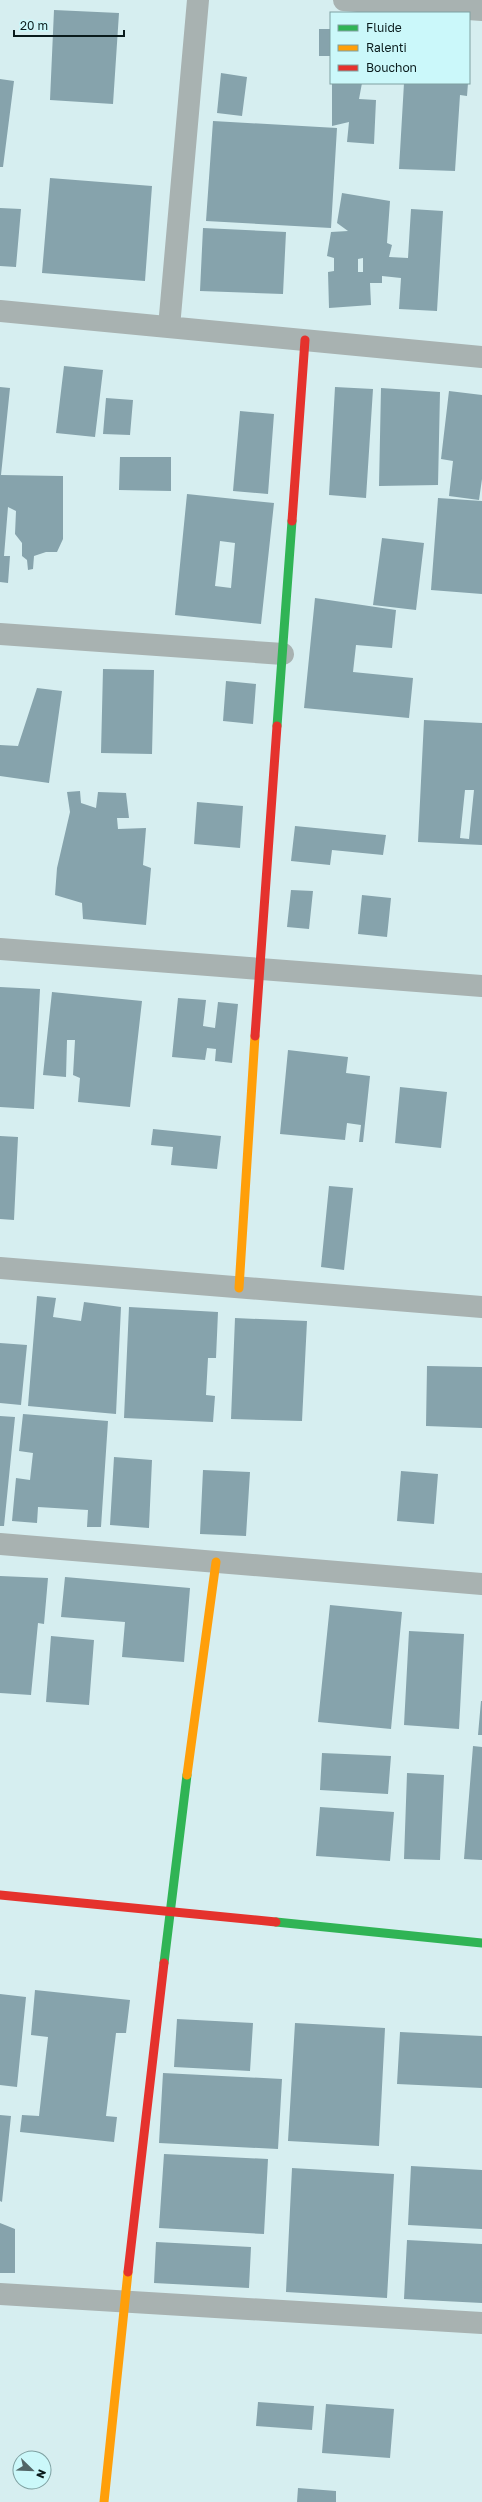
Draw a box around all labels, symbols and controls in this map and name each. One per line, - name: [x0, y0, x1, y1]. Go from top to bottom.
- scale bar: [14, 12, 124, 38]
- legend: [330, 12, 470, 84]
- text: 20 m: [20, 18, 48, 33]
- text: Fluide: [366, 20, 402, 35]
- text: Ralenti: [366, 40, 407, 55]
- text: Bouchon: [366, 60, 417, 75]
- north arrow: [12, 2450, 52, 2490]
- text: N: [34, 2468, 49, 2480]

